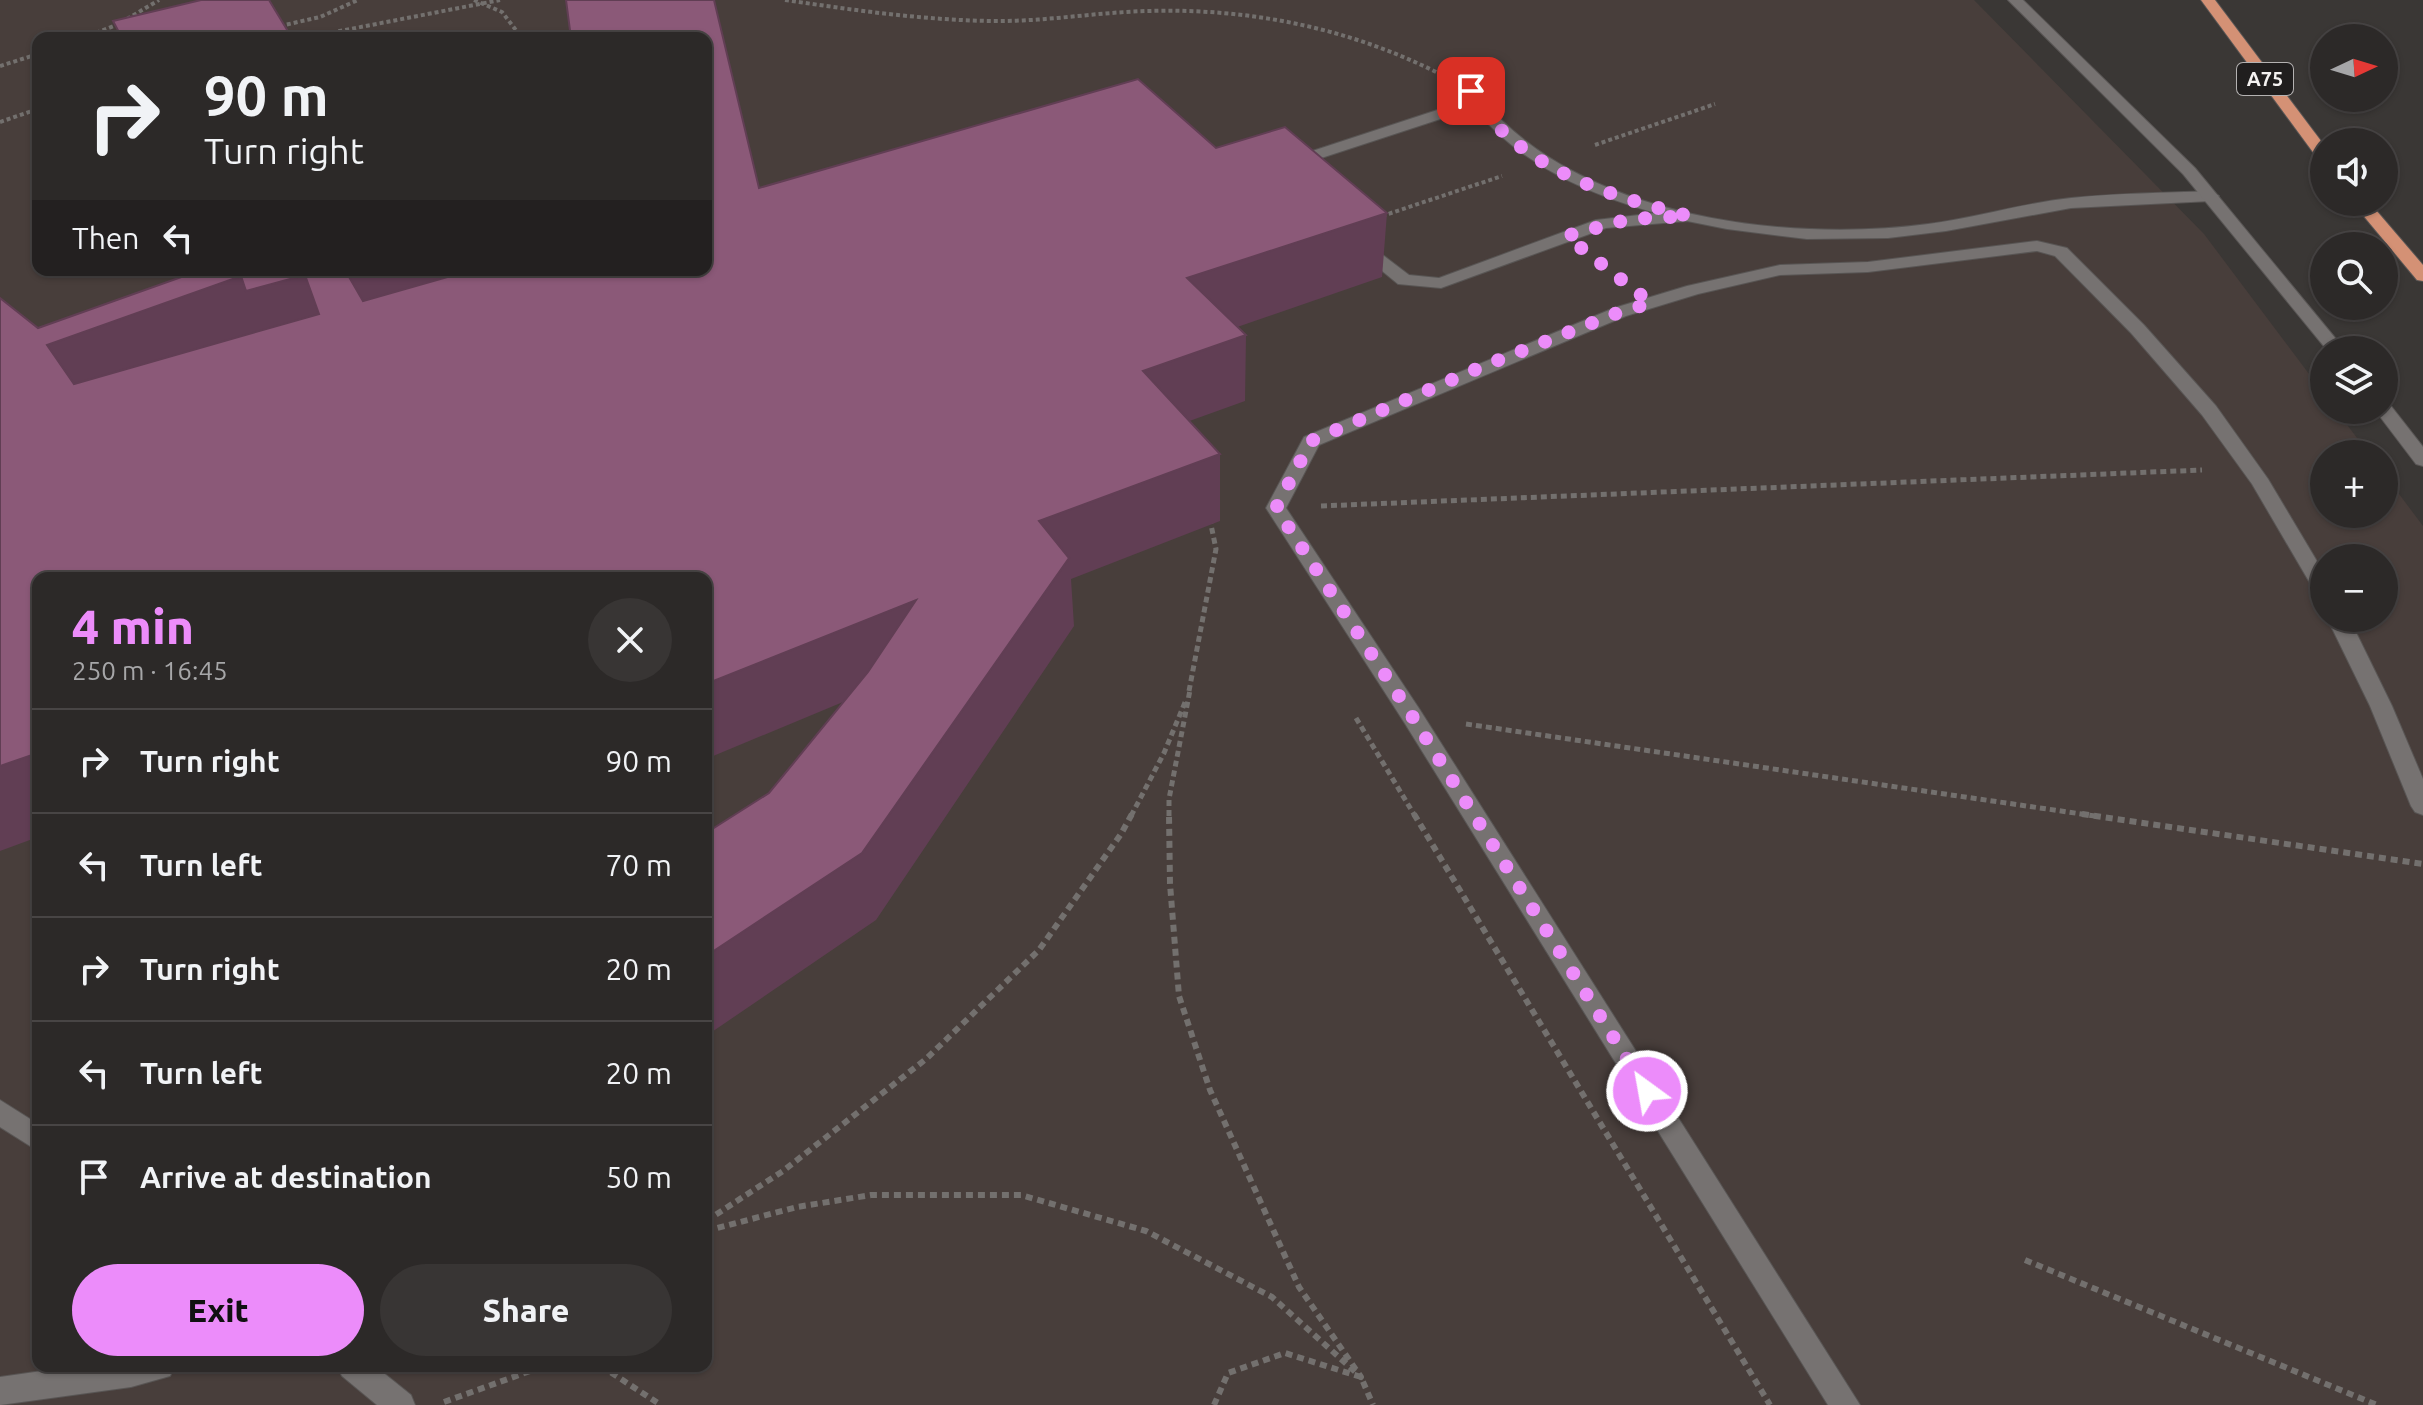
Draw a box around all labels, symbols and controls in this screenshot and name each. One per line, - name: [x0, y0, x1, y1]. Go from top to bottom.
- north arrow: [2310, 24, 2398, 112]
- map controls: [2310, 24, 2398, 632]
- pin: [1437, 57, 1505, 125]
- road number: A75: [2237, 63, 2293, 95]
- icon: right: [72, 64, 176, 168]
- text: 90 m: [204, 64, 329, 127]
- icon: arrive: [1449, 69, 1493, 113]
- button: sound: [2310, 128, 2398, 216]
- text: Turn right: [204, 130, 364, 171]
- icon: left: [156, 216, 200, 260]
- text: Then: [72, 221, 140, 255]
- button: search: [2310, 232, 2398, 320]
- button: layers: [2310, 336, 2398, 424]
- button: +: [2310, 440, 2398, 528]
- button: −: [2310, 544, 2398, 632]
- button: close: [588, 598, 672, 682]
- text: 4 min: [72, 599, 194, 653]
- text: 250 m · 16:45: [72, 656, 228, 685]
- icon: right: [72, 739, 116, 783]
- text: Turn right: [140, 744, 280, 778]
- text: 90 m: [605, 744, 672, 778]
- icon: left: [72, 843, 116, 887]
- text: Turn left: [140, 848, 262, 882]
- text: 70 m: [605, 848, 672, 882]
- icon: right: [72, 947, 116, 991]
- text: Turn right: [140, 952, 280, 986]
- text: 20 m: [605, 952, 672, 986]
- position arrow: [1605, 1049, 1689, 1133]
- icon: left: [72, 1051, 116, 1095]
- text: Turn left: [140, 1056, 262, 1090]
- text: 20 m: [605, 1056, 672, 1090]
- icon: arrive: [72, 1155, 116, 1199]
- text: Arrive at destination: [140, 1160, 432, 1194]
- text: 50 m: [605, 1160, 672, 1194]
- button: Exit: [72, 1264, 364, 1356]
- button: Share: [380, 1264, 672, 1356]

